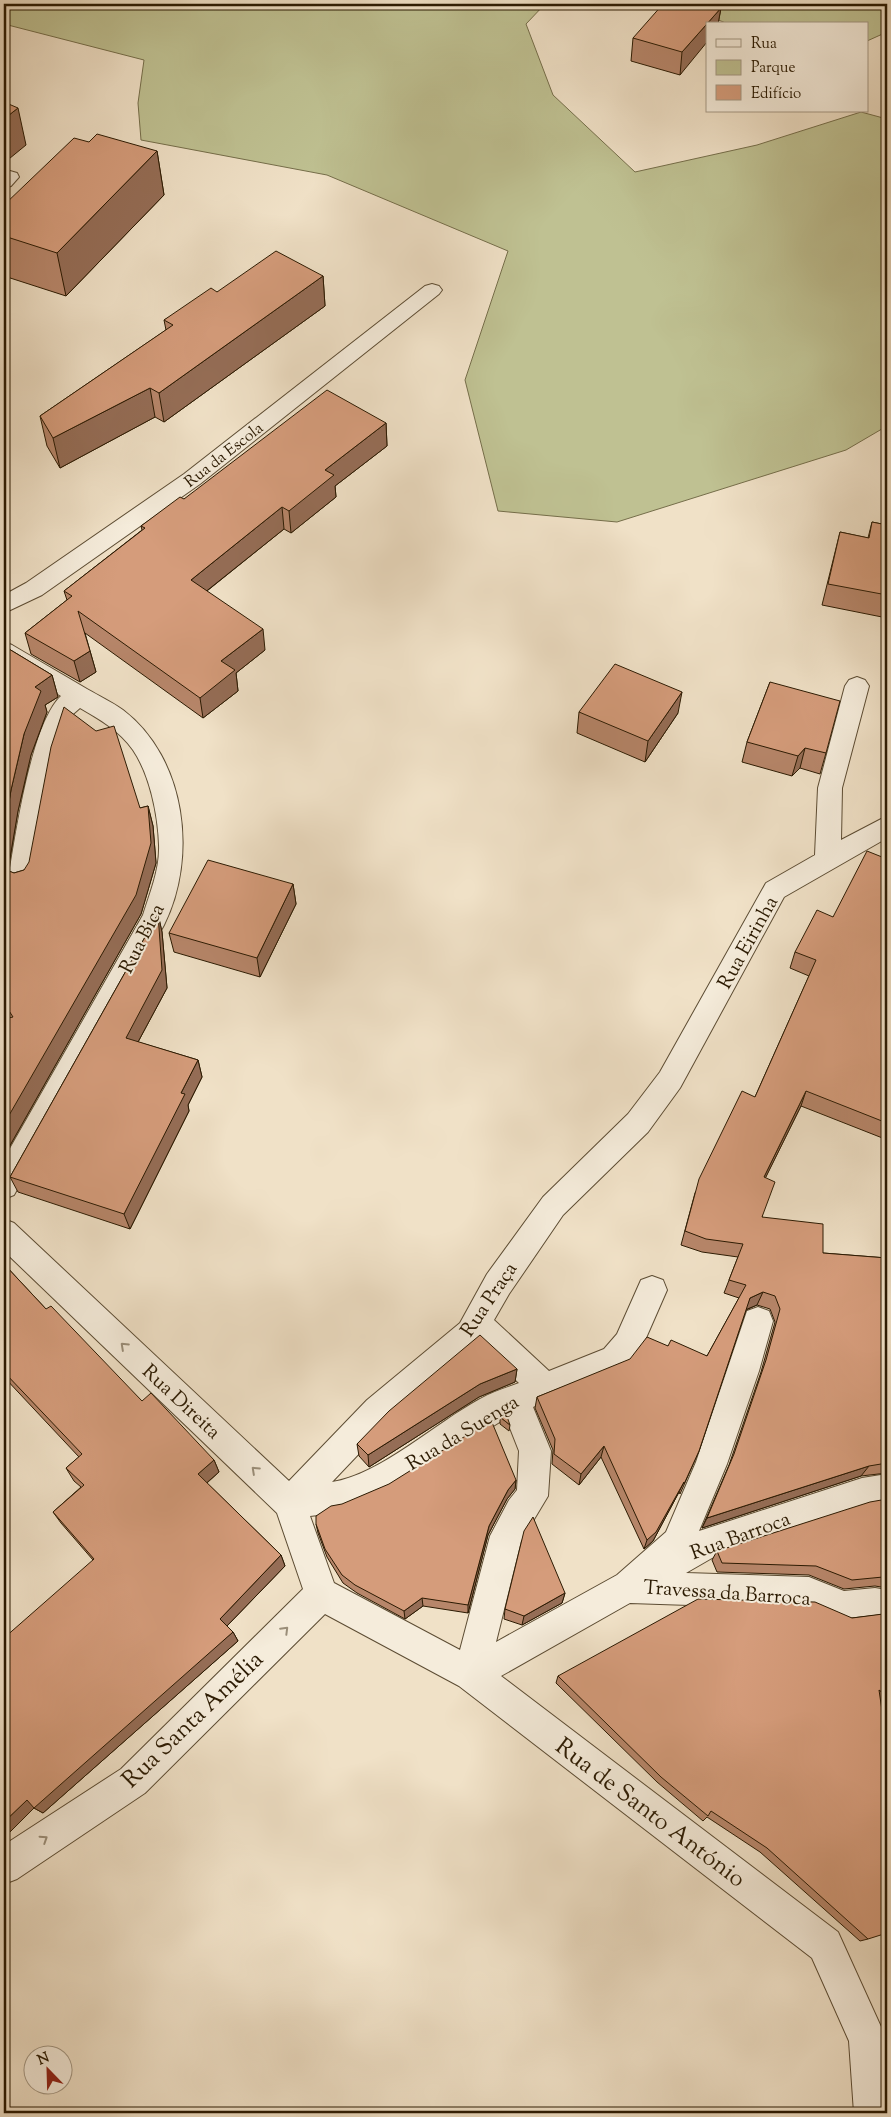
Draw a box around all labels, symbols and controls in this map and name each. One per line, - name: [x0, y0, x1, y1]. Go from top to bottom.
- legend: [706, 22, 868, 112]
- text: Rua: [751, 34, 777, 55]
- text: Parque: [751, 58, 795, 79]
- text: Edifício: [751, 84, 801, 105]
- street label: Rua da Escola: [180, 417, 269, 494]
- street label: Rua Eirinha: [712, 891, 787, 995]
- street label: Rua Bica: [113, 899, 173, 979]
- street label: Rua Praça: [454, 1257, 526, 1344]
- one-way arrow: [120, 1343, 129, 1352]
- street label: Rua Direita: [134, 1359, 226, 1447]
- street label: Rua da Suenga: [401, 1389, 525, 1479]
- one-way arrow: [251, 1467, 260, 1476]
- street label: Rua Barroca: [687, 1506, 795, 1569]
- street label: Travessa da Barroca: [642, 1574, 811, 1615]
- one-way arrow: [279, 1626, 288, 1635]
- street label: Rua Santa Amélia: [115, 1644, 272, 1797]
- street label: Rua de Santo António: [547, 1731, 752, 1897]
- one-way arrow: [39, 1836, 48, 1845]
- north arrow: [22, 2044, 72, 2094]
- text: N: [35, 2048, 53, 2071]

